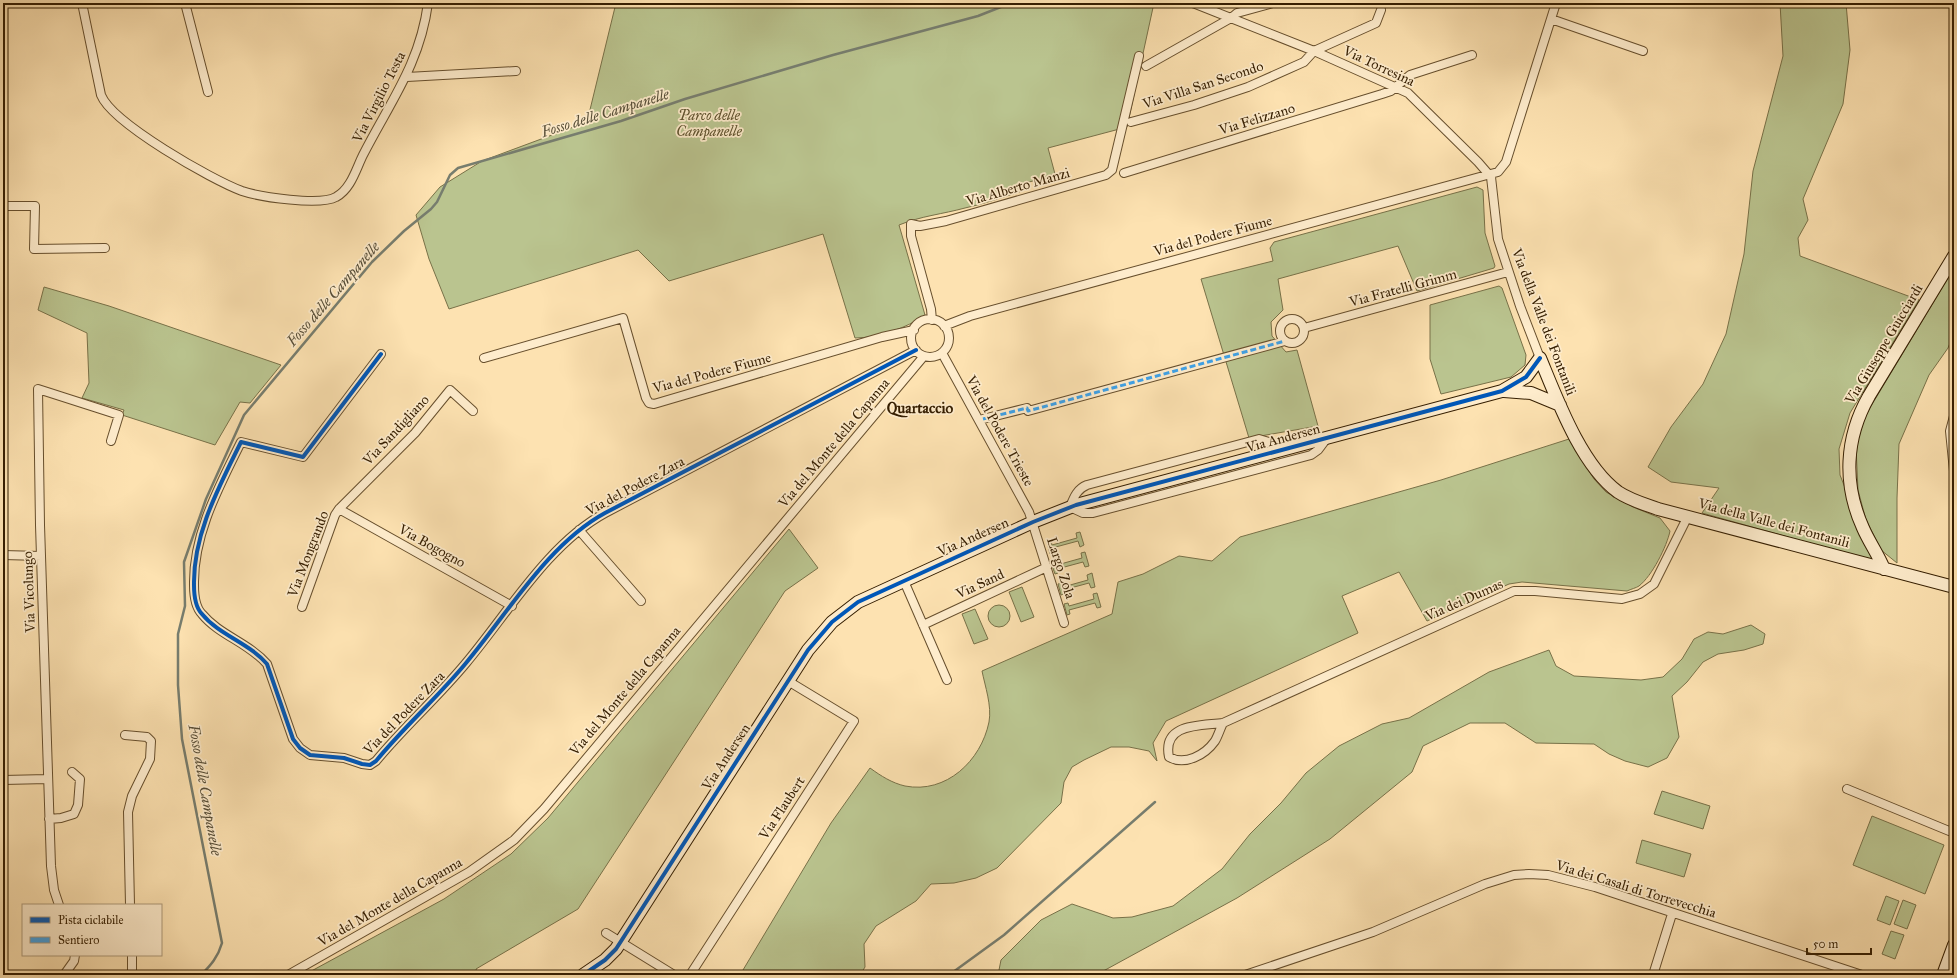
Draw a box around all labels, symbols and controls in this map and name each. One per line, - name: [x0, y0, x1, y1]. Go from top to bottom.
- street label: Via Torresina: [1340, 42, 1417, 90]
- street label: Via Virgilio Testa: [348, 49, 409, 146]
- street label: Via Villa San Secondo: [1140, 57, 1265, 113]
- water label: Fosso delle Campanelle: [538, 85, 672, 142]
- street label: Via Felizzano: [1216, 99, 1297, 139]
- park label: Parco delle Campanelle: [676, 107, 742, 141]
- street label: Via Alberto Manzi: [963, 164, 1072, 210]
- street label: Via del Podere Fiume: [1151, 212, 1274, 260]
- water label: Fosso delle Campanelle: [282, 238, 384, 351]
- street label: Via della Valle dei Fontanili: [1508, 245, 1580, 398]
- street label: Via Fratelli Grimm: [1346, 265, 1459, 311]
- street label: Via Giuseppe Guicciardi: [1841, 281, 1927, 408]
- street label: Via del Podere Fiume: [650, 349, 773, 397]
- street label: Via del Podere Trieste: [962, 372, 1038, 489]
- street label: Via del Monte della Capanna: [774, 375, 893, 512]
- street label: Via Sandigliano: [358, 391, 433, 469]
- district label: Quartaccio: [887, 399, 954, 418]
- street label: Via Andersen: [1243, 420, 1322, 456]
- street label: Via del Podere Zara: [582, 453, 687, 520]
- street label: Via della Valle dei Fontanili: [1696, 494, 1852, 551]
- street label: Via Mongrando: [283, 508, 332, 600]
- street label: Via Andersen: [934, 514, 1012, 561]
- street label: Via Bogogno: [395, 520, 468, 571]
- street label: Largo Zola: [1043, 535, 1079, 601]
- street label: Via Vicolungo: [19, 551, 39, 634]
- street label: Via Sand: [952, 566, 1007, 603]
- street label: Via dei Dumas: [1421, 575, 1506, 625]
- street label: Via del Monte della Capanna: [565, 623, 684, 760]
- street label: Via del Podere Zara: [359, 668, 448, 759]
- street label: Via Andersen: [698, 720, 754, 794]
- water label: Fosso delle Campanelle: [183, 722, 225, 858]
- street label: Via Flaubert: [755, 773, 809, 844]
- street label: Via del Monte della Capanna: [314, 854, 465, 951]
- street label: Via dei Casali di Torrevecchia: [1553, 856, 1718, 922]
- legend: [22, 904, 162, 956]
- text: Pista ciclabile: [58, 913, 123, 927]
- scale bar: [1807, 930, 1871, 956]
- text: Sentiero: [58, 933, 99, 947]
- text: 50 m: [1813, 937, 1838, 951]

